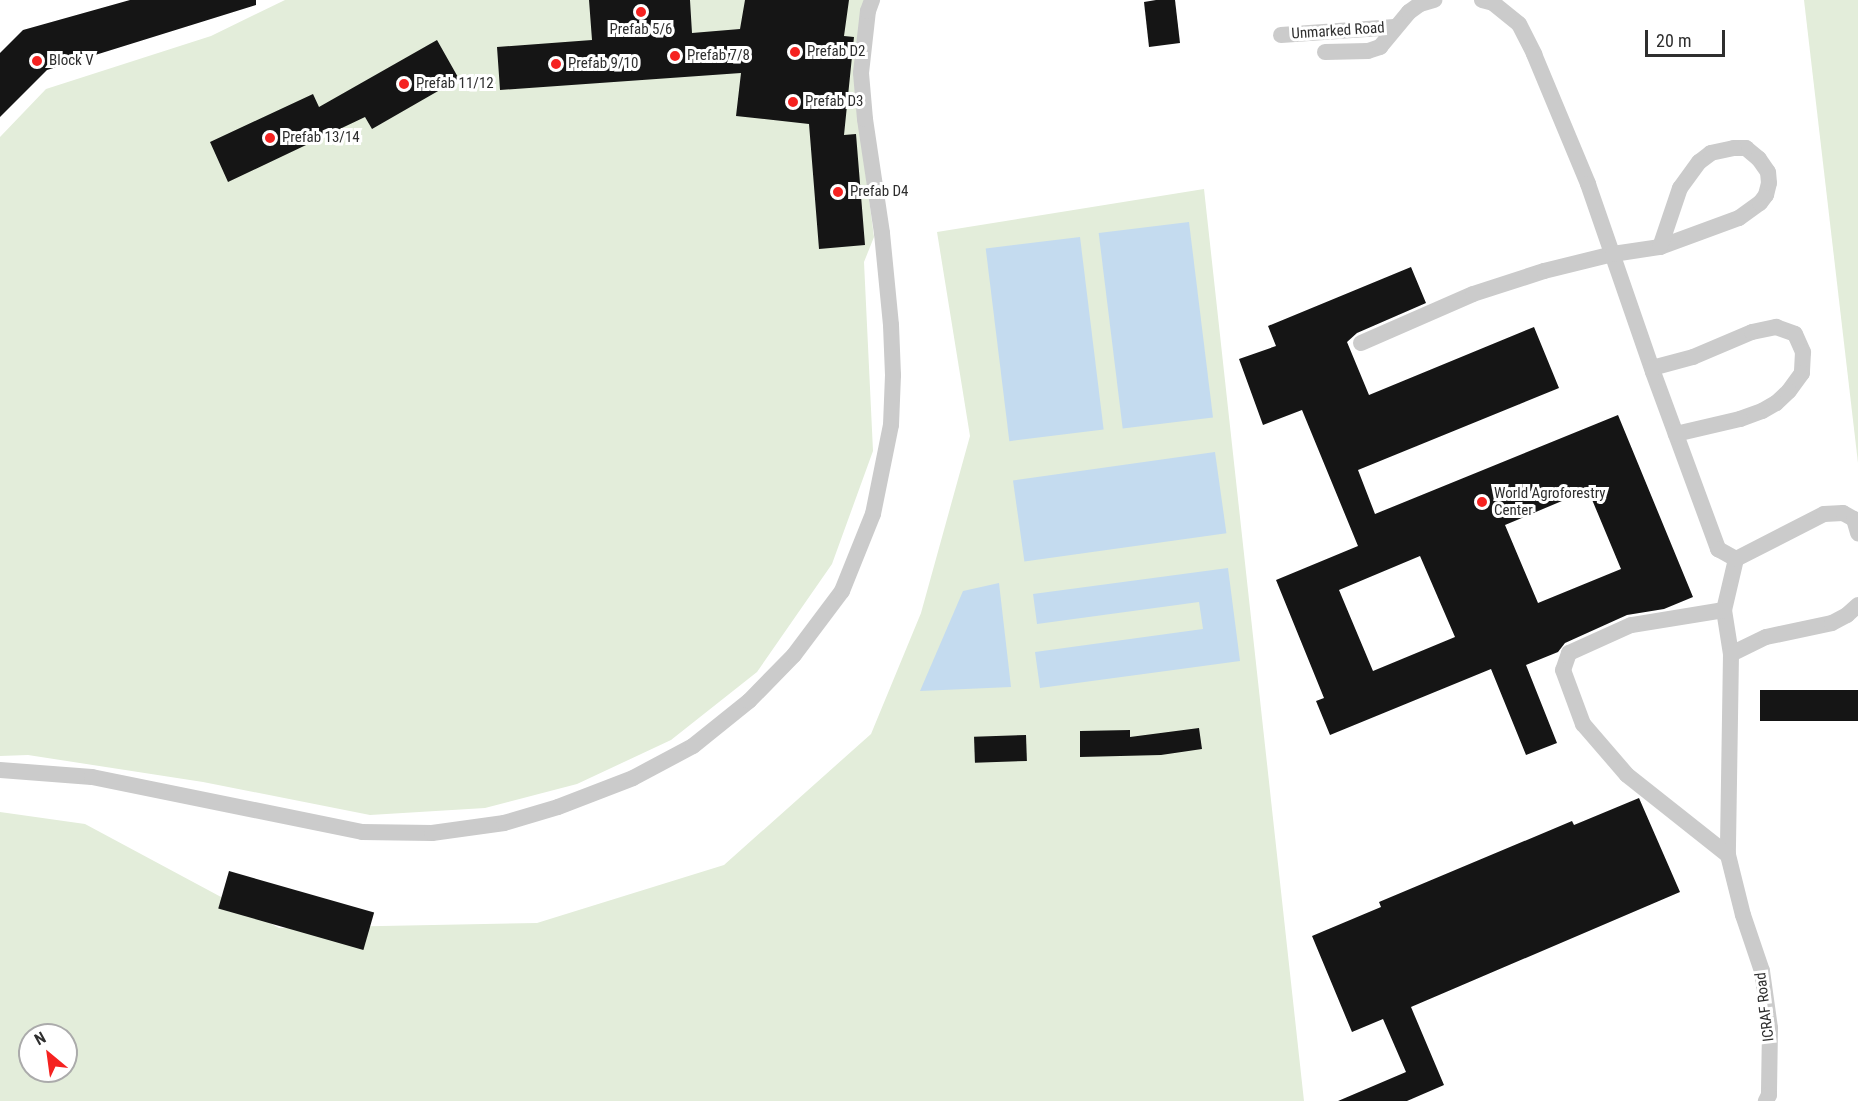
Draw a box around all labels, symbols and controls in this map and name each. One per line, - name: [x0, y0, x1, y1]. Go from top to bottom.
- marker: Prefab 5/6: [634, 5, 648, 19]
- scale bar: [1648, 18, 1728, 56]
- street label: Unmarked Road: [1291, 19, 1385, 43]
- place label: Prefab 5/6: [610, 21, 672, 39]
- text: 20 m: [1656, 30, 1691, 51]
- place label: Prefab D2: [807, 43, 866, 61]
- marker: Prefab D2: [788, 45, 802, 59]
- place label: Prefab 7/8: [687, 47, 750, 65]
- marker: Prefab 7/8: [668, 49, 682, 63]
- place label: Block V: [49, 52, 94, 70]
- marker: Block V: [30, 54, 44, 68]
- place label: Prefab 9/10: [568, 55, 638, 73]
- marker: Prefab 9/10: [549, 57, 563, 71]
- place label: Prefab 11/12: [416, 75, 494, 93]
- marker: Prefab 11/12: [397, 77, 411, 91]
- place label: Prefab D3: [805, 93, 864, 111]
- marker: Prefab D3: [786, 95, 800, 109]
- place label: Prefab 13/14: [282, 129, 360, 147]
- marker: Prefab 13/14: [263, 131, 277, 145]
- place label: Prefab D4: [850, 183, 909, 201]
- marker: Prefab D4: [831, 185, 845, 199]
- place label: World Agroforestry Center: [1494, 484, 1606, 519]
- marker: World Agroforestry Center: [1475, 495, 1489, 509]
- street label: ICRAF Road: [1752, 971, 1778, 1043]
- north arrow: [18, 1023, 78, 1083]
- text: N: [31, 1028, 49, 1049]

